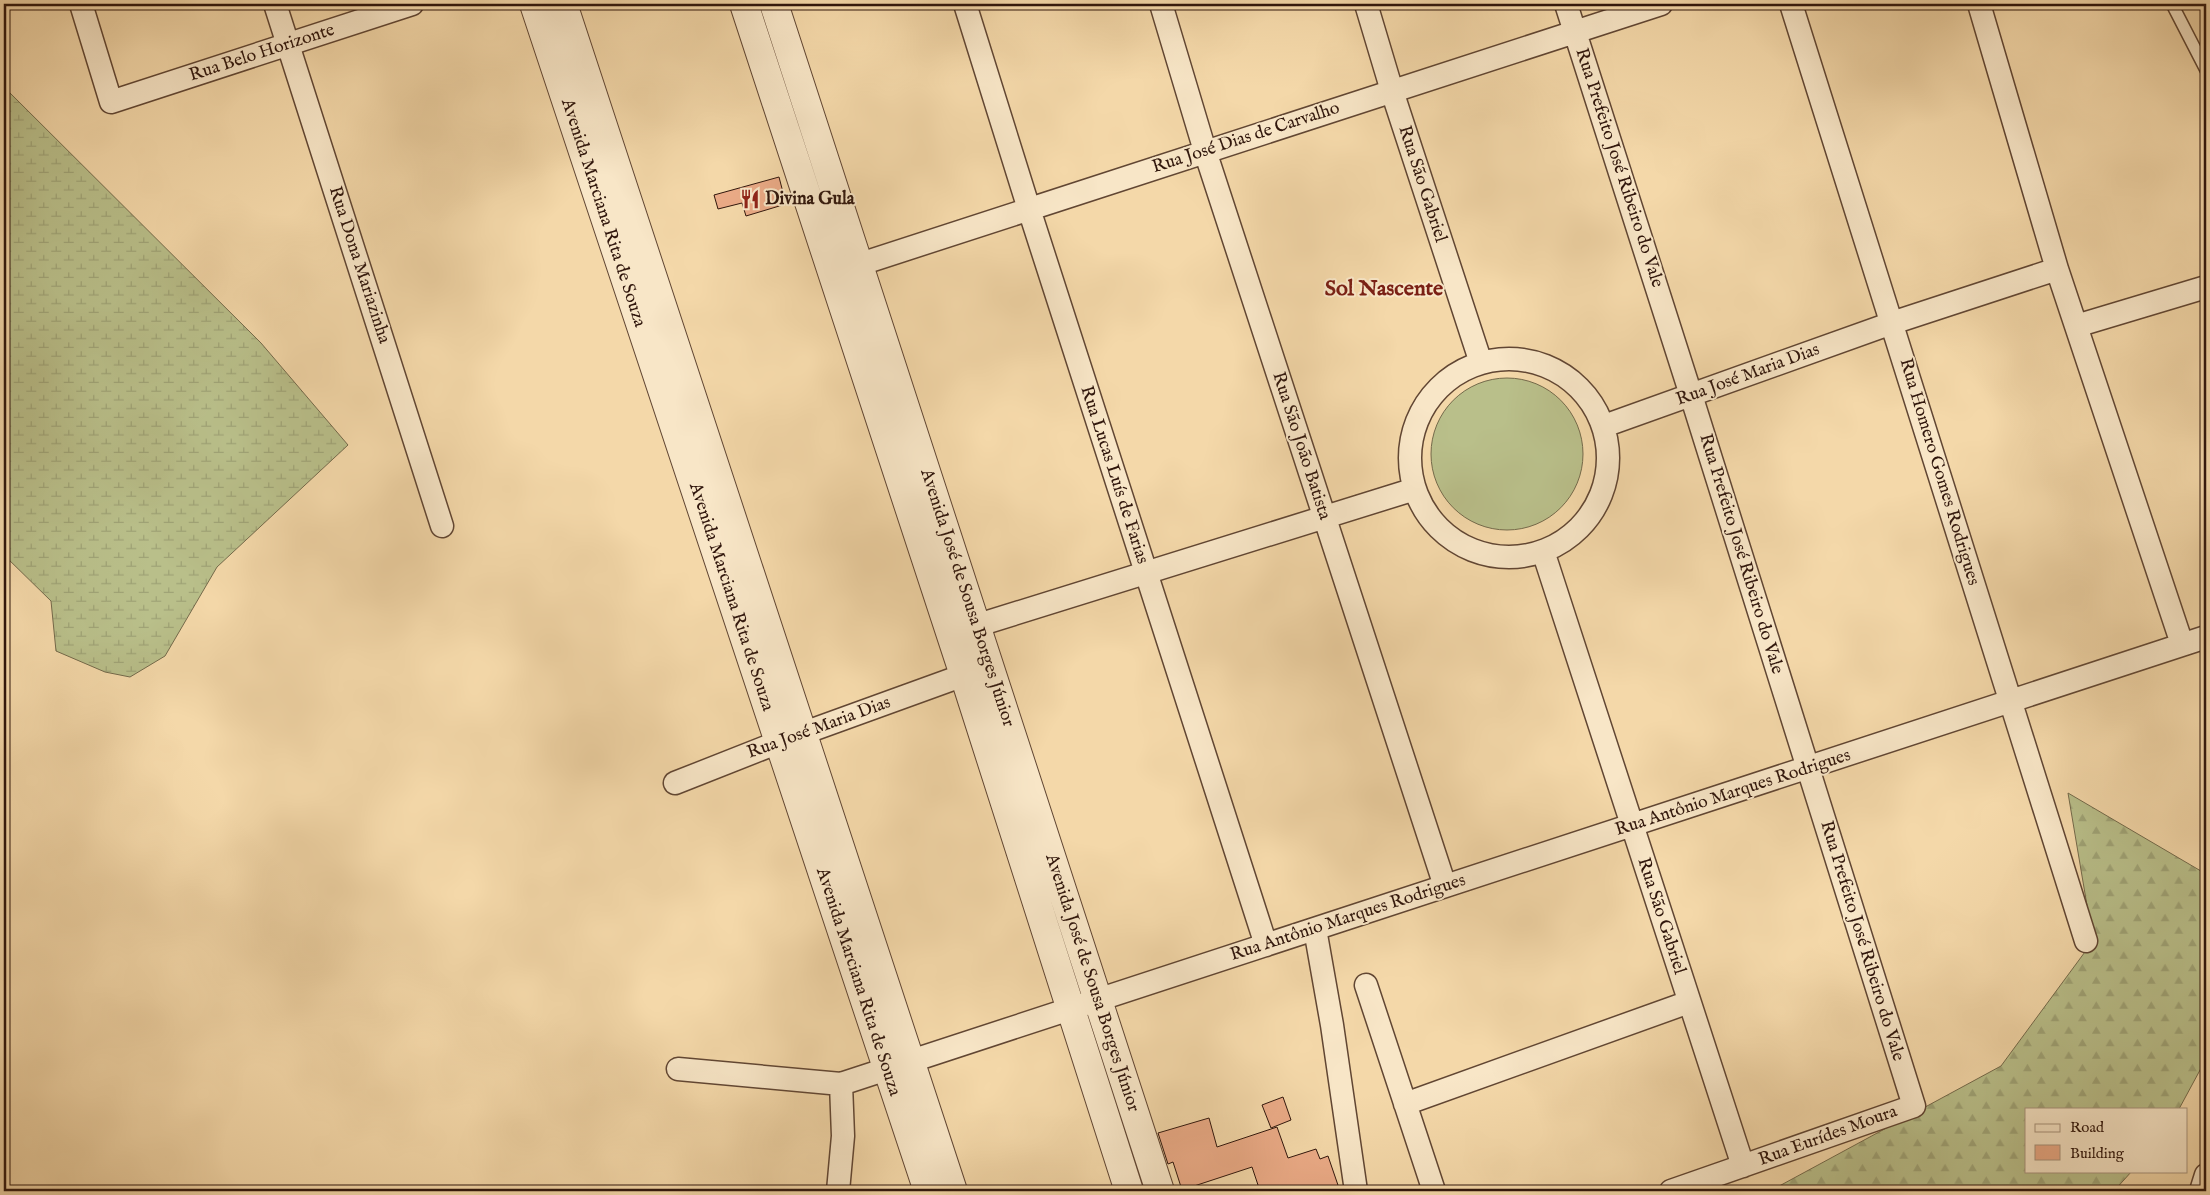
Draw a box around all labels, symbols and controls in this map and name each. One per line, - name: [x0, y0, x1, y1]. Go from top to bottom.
- street label: Rua Belo Horizonte: [186, 19, 338, 87]
- street label: Rua Prefeito José Ribeiro do Vale: [1569, 45, 1669, 291]
- street label: Avenida Marciana Rita de Souza: [555, 95, 651, 330]
- street label: Rua José Dias de Carvalho: [1149, 97, 1343, 179]
- street label: Rua São Gabriel: [1392, 123, 1452, 245]
- street label: Rua Dona Mariazinha: [323, 183, 395, 347]
- restaurant icon: Divina Gula: [739, 188, 761, 210]
- place label: Divina Gula: [765, 188, 856, 211]
- district label: Sol Nascente: [1325, 275, 1443, 303]
- street label: Rua José Maria Dias: [1673, 338, 1823, 412]
- street label: Rua Homero Gomes Rodrigues: [1893, 356, 1985, 588]
- street label: Rua São João Batista: [1266, 369, 1336, 523]
- street label: Rua Lucas Luís de Farias: [1074, 383, 1154, 567]
- street label: Rua Prefeito José Ribeiro do Vale: [1693, 431, 1789, 677]
- street label: Avenida José de Sousa Borges Júnior: [914, 465, 1020, 730]
- street label: Avenida Marciana Rita de Souza: [683, 479, 779, 714]
- street label: Rua José Maria Dias: [744, 691, 894, 765]
- street label: Rua Antônio Marques Rodrigues: [1612, 744, 1854, 842]
- street label: Rua Prefeito José Ribeiro do Vale: [1814, 818, 1910, 1064]
- street label: Avenida José de Sousa Borges Júnior: [1039, 850, 1145, 1115]
- street label: Rua São Gabriel: [1631, 855, 1691, 977]
- street label: Avenida Marciana Rita de Souza: [810, 864, 906, 1099]
- street label: Rua Antônio Marques Rodrigues: [1227, 869, 1469, 967]
- street label: Rua Eurídes Moura: [1755, 1100, 1901, 1172]
- legend: [2025, 1108, 2188, 1172]
- text: Road: [2070, 1118, 2105, 1137]
- text: Building: [2070, 1144, 2125, 1163]

